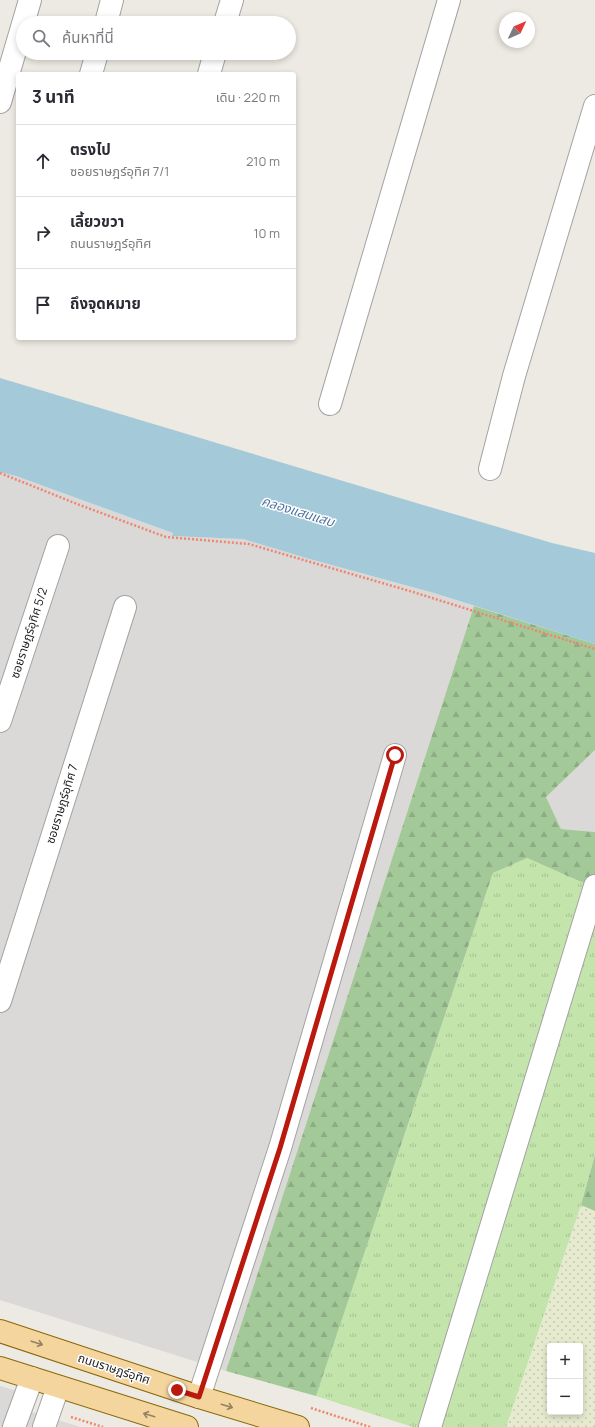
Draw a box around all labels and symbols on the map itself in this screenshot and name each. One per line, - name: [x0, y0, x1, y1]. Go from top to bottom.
- north arrow: [499, 12, 535, 48]
- water label: คลองแสนแสบ: [259, 491, 338, 531]
- street label: ซอยราษฎร์อุทิศ 5/2: [6, 585, 51, 681]
- route start: [386, 746, 404, 764]
- street label: ซอยราษฎร์อุทิศ 7: [41, 762, 82, 846]
- one-way arrow: [30, 1340, 43, 1347]
- street label: ถนนราษฎร์อุทิศ: [76, 1349, 153, 1388]
- route end: [168, 1381, 186, 1399]
- one-way arrow: [220, 1403, 233, 1410]
- one-way arrow: [143, 1411, 156, 1418]

